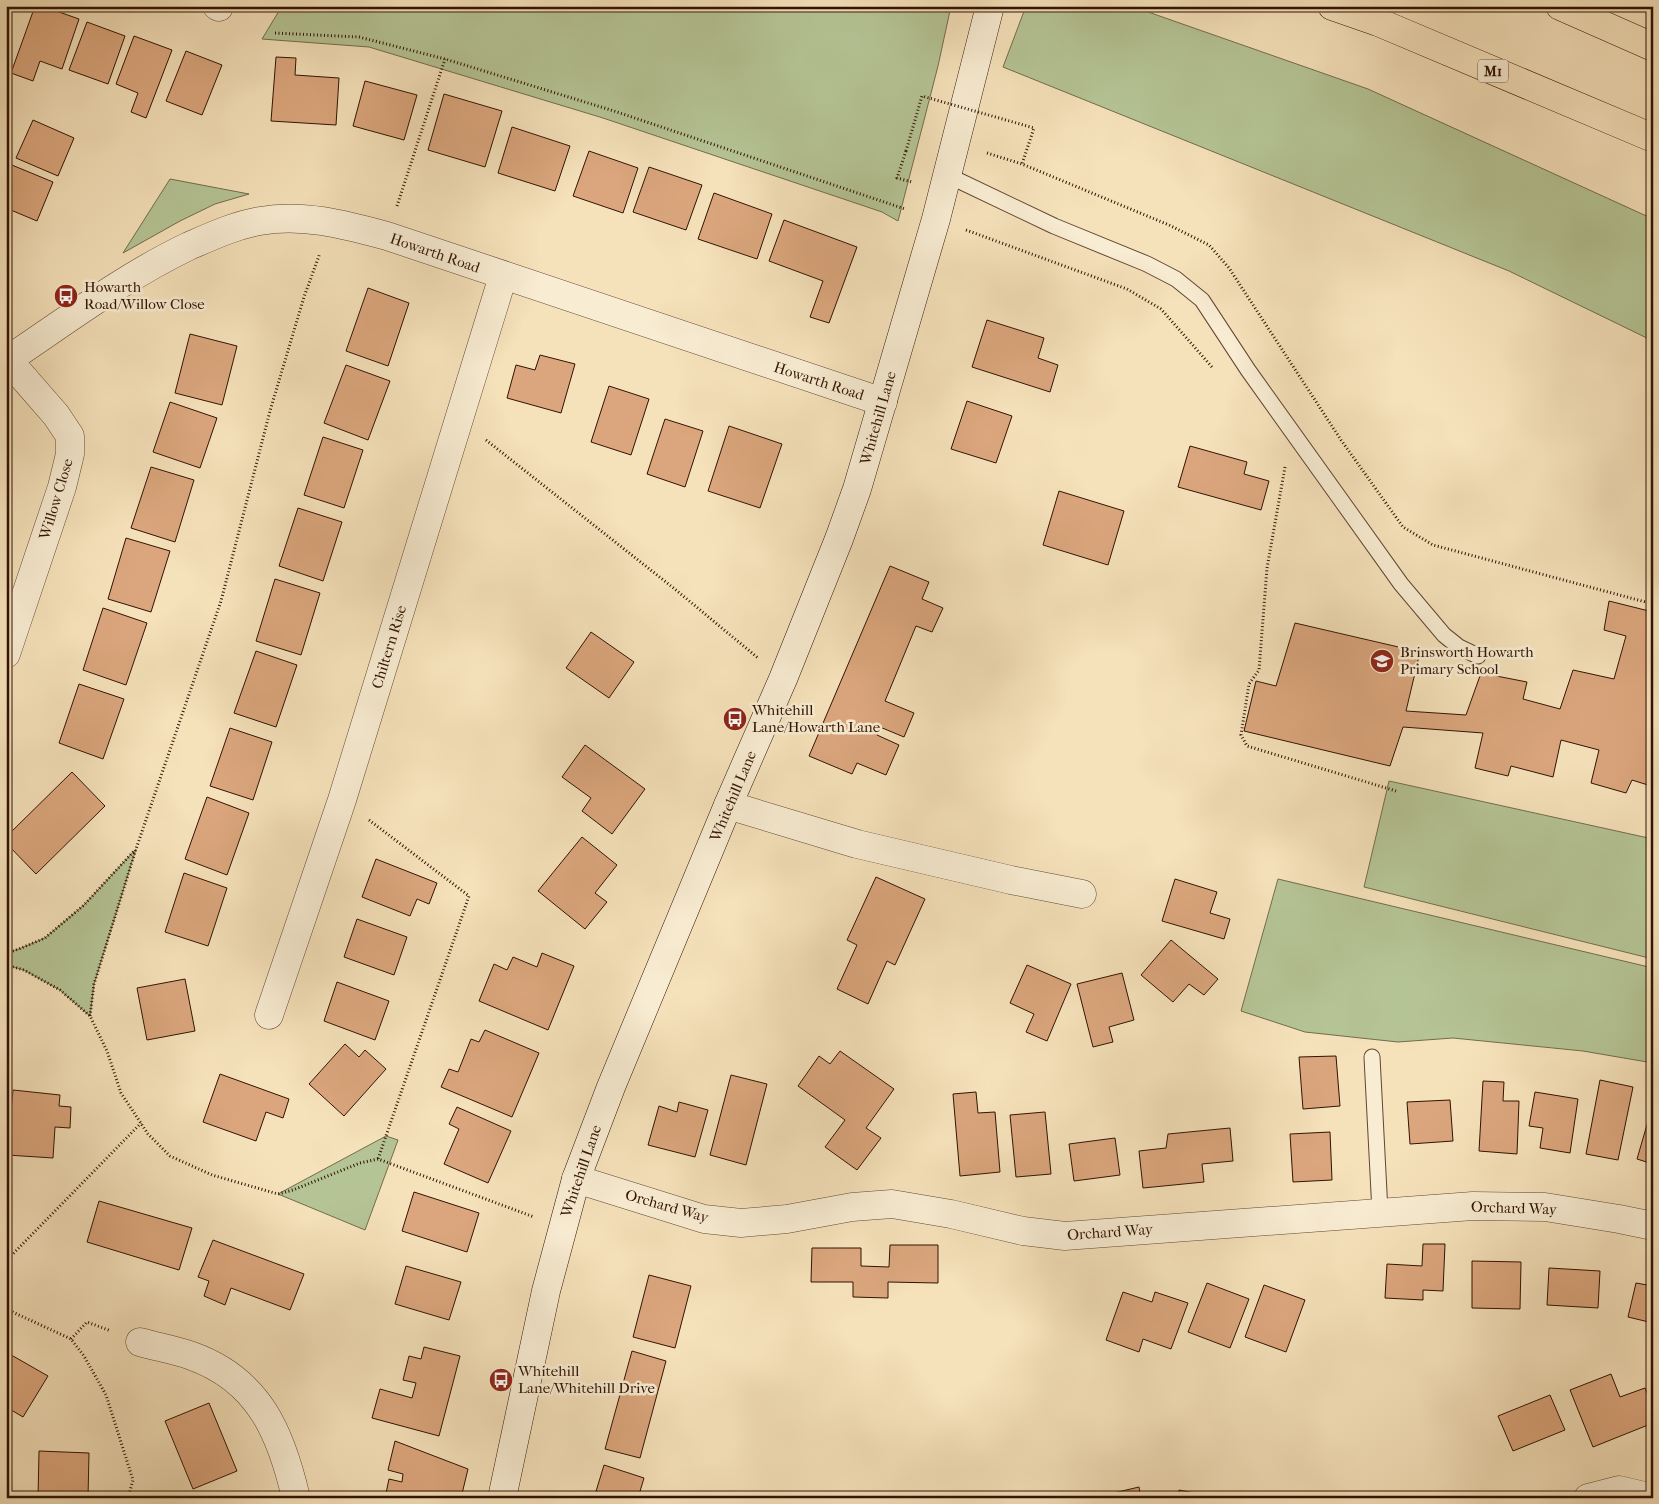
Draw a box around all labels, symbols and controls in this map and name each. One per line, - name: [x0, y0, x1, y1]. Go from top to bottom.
- road number: M1: [1478, 59, 1508, 82]
- street label: Howarth Road: [388, 229, 483, 277]
- place label: Howarth Road/Willow Close: [84, 278, 205, 313]
- bus stop icon: Howarth Road/Willow Close: [53, 283, 79, 309]
- street label: Howarth Road: [772, 358, 867, 404]
- street label: Whitehill Lane: [856, 369, 900, 468]
- street label: Willow Close: [35, 456, 77, 543]
- street label: Chiltern Rise: [368, 603, 410, 691]
- place label: Brinsworth Howarth Primary School: [1400, 643, 1534, 678]
- school or university icon: Brinsworth Howarth Primary School: [1369, 648, 1395, 674]
- place label: Whitehill Lane/Howarth Lane: [751, 701, 881, 736]
- bus stop icon: Whitehill Lane/Howarth Lane: [722, 706, 748, 732]
- street label: Whitehill Lane: [705, 747, 760, 845]
- street label: Whitehill Lane: [556, 1122, 605, 1221]
- street label: Orchard Way: [623, 1185, 712, 1227]
- street label: Orchard Way: [1471, 1198, 1558, 1219]
- street label: Orchard Way: [1066, 1220, 1155, 1244]
- place label: Whitehill Lane/Whitehill Drive: [517, 1362, 656, 1397]
- bus stop icon: Whitehill Lane/Whitehill Drive: [488, 1367, 514, 1393]

